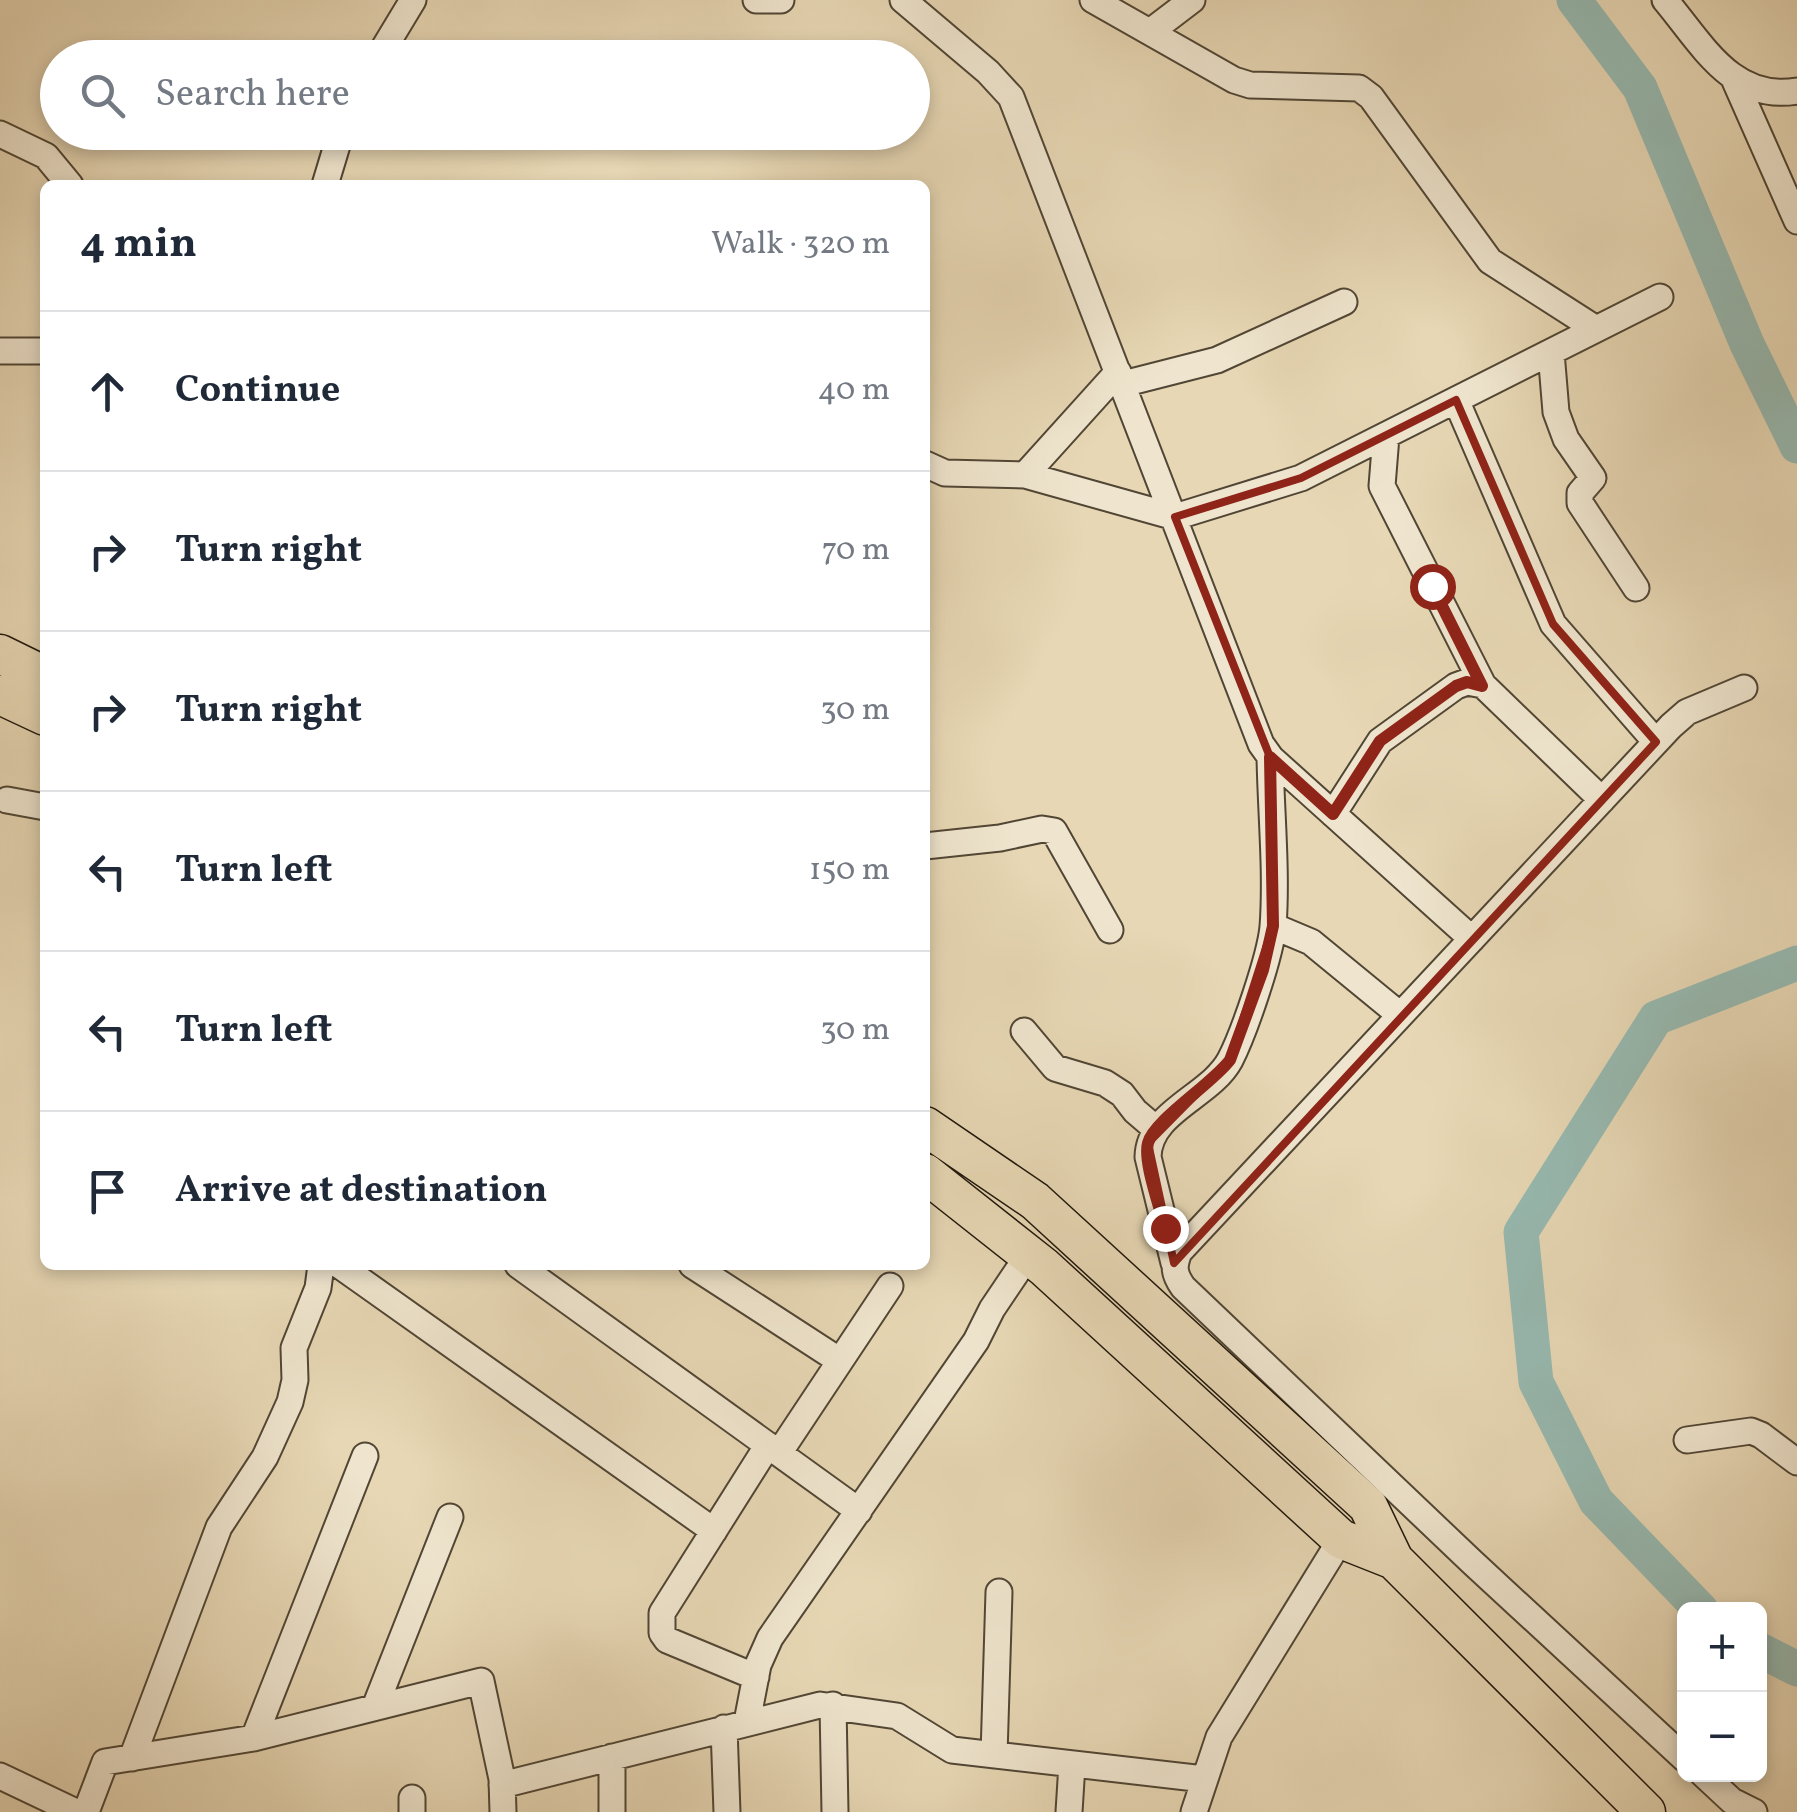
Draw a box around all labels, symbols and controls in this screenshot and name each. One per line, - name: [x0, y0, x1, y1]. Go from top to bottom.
- search box: [40, 40, 930, 150]
- icon: search: [75, 68, 130, 123]
- text: Search here: [155, 69, 350, 122]
- text: 4 min: [80, 216, 197, 275]
- text: Walk · 320 m: [711, 223, 890, 267]
- icon: ahead: [80, 364, 135, 419]
- text: Continue: [175, 365, 340, 418]
- text: 40 m: [818, 369, 890, 413]
- icon: right: [80, 524, 135, 579]
- text: Turn right: [175, 525, 362, 578]
- text: 70 m: [822, 529, 890, 573]
- route start: [1410, 564, 1456, 610]
- icon: right: [80, 684, 135, 739]
- text: Turn right: [175, 685, 362, 738]
- text: 30 m: [820, 689, 890, 733]
- icon: left: [80, 844, 135, 899]
- text: Turn left: [175, 845, 332, 898]
- text: 150 m: [809, 849, 890, 893]
- icon: left: [80, 1004, 135, 1059]
- text: Turn left: [175, 1005, 332, 1058]
- text: 30 m: [820, 1009, 890, 1053]
- icon: arrive: [80, 1164, 135, 1219]
- text: Arrive at destination: [175, 1165, 548, 1218]
- route end: [1143, 1206, 1189, 1252]
- map controls: [1677, 1602, 1767, 1782]
- button: +: [1677, 1602, 1767, 1692]
- button: −: [1677, 1692, 1767, 1782]

